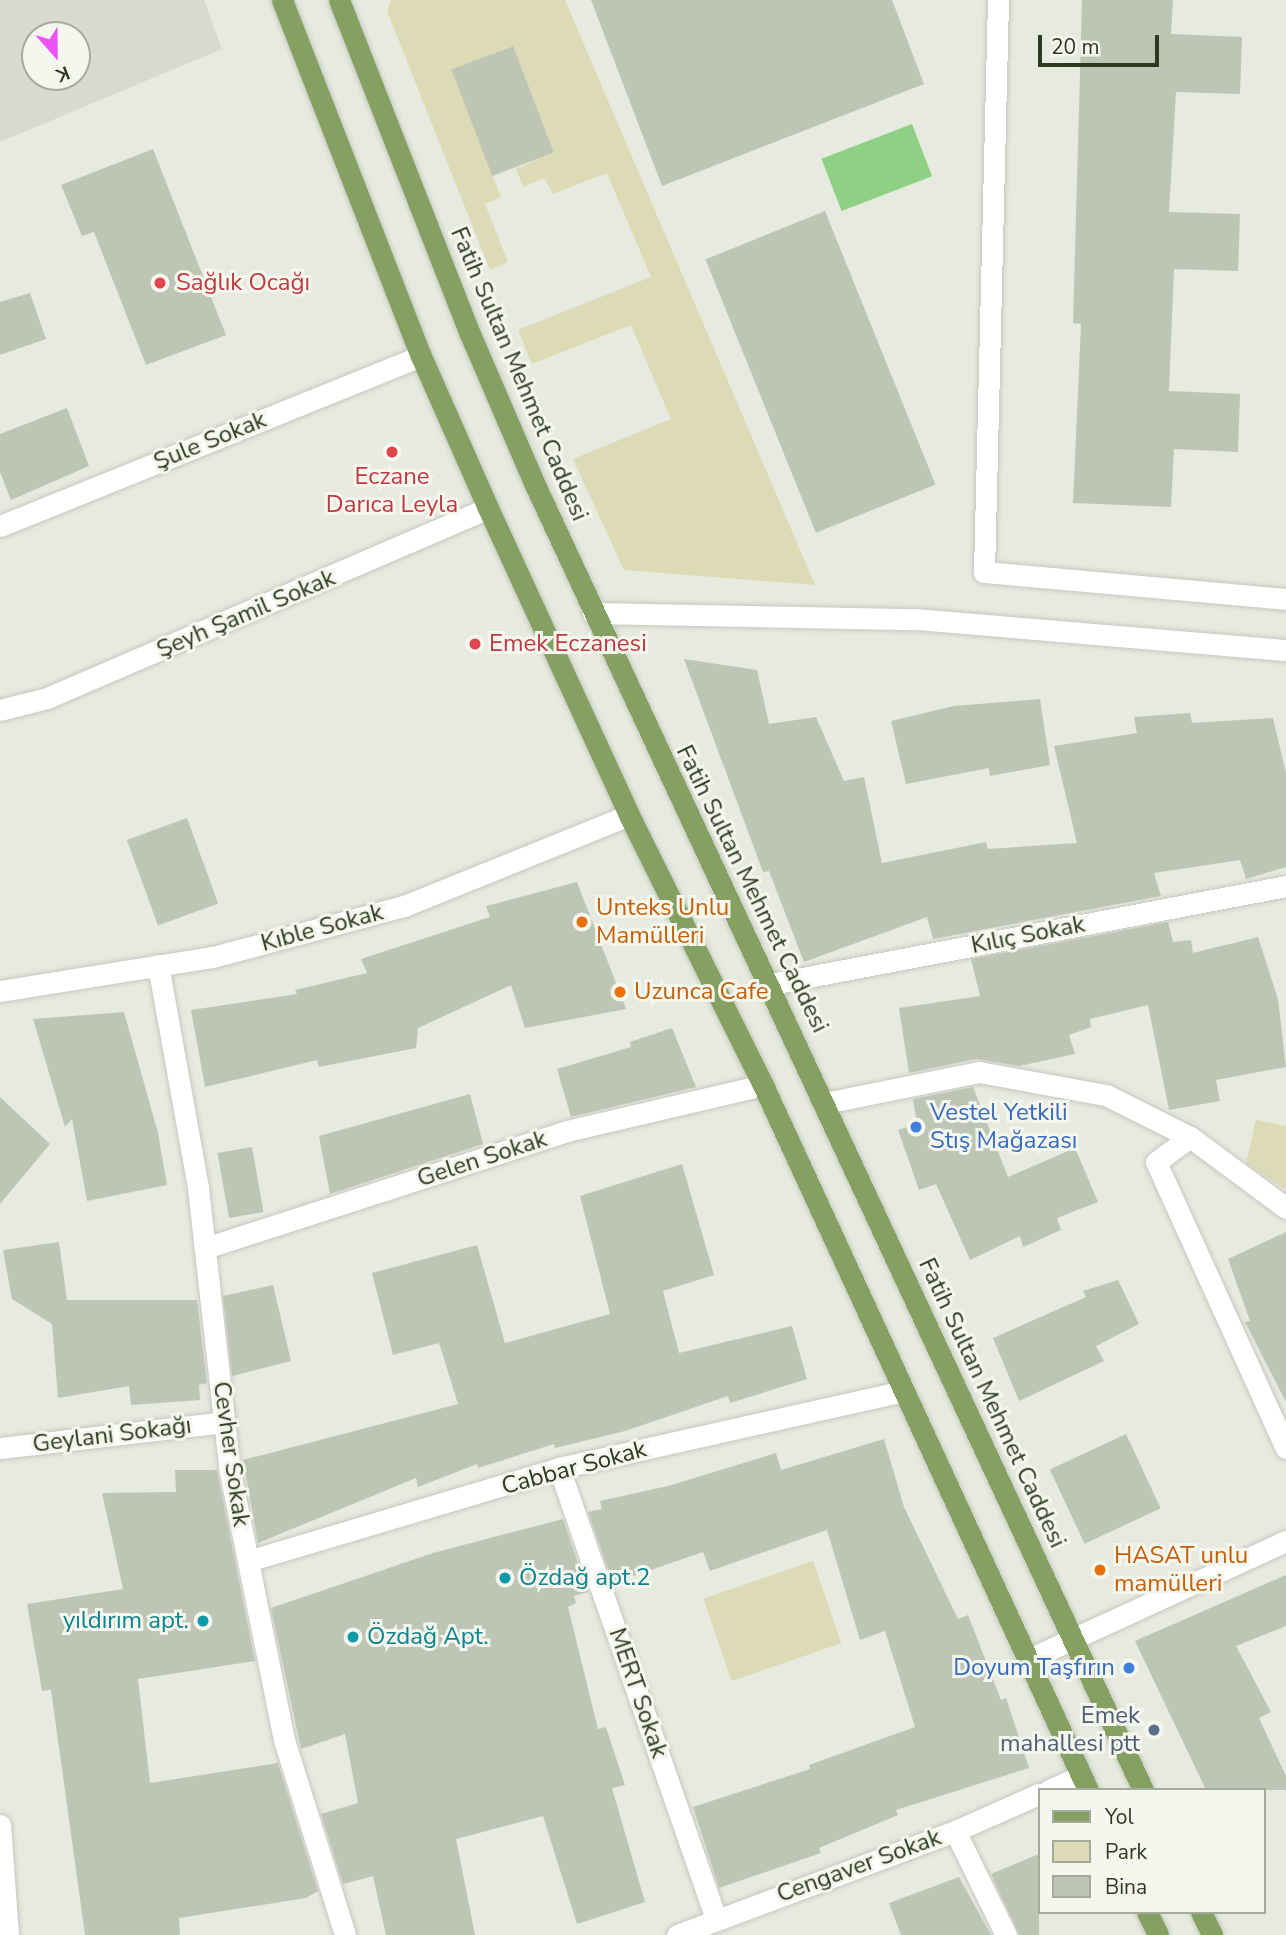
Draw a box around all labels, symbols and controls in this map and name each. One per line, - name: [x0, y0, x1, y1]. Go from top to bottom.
- north arrow: [21, 21, 91, 91]
- scale bar: [1041, 21, 1162, 65]
- text: 20 m: [1051, 33, 1100, 61]
- text: K: [52, 59, 73, 88]
- street label: Fatih Sultan Mehmet Caddesi: [444, 223, 594, 525]
- place label: Sağlık Ocağı: [176, 269, 310, 297]
- marker: Sağlık Ocağı: [150, 273, 170, 293]
- street label: Şule Sokak: [150, 405, 270, 477]
- marker: Eczane Darıca Leyla: [384, 444, 400, 460]
- place label: Eczane Darıca Leyla: [326, 463, 458, 519]
- street label: Şeyh Şamil Sokak: [152, 563, 340, 665]
- place label: Emek Eczanesi: [489, 630, 647, 658]
- marker: Emek Eczanesi: [467, 636, 483, 652]
- street label: Fatih Sultan Mehmet Caddesi: [670, 741, 834, 1037]
- place label: Unteks Unlu Mamülleri: [596, 894, 729, 950]
- street label: Kıble Sokak: [258, 898, 386, 958]
- street label: Kılıç Sokak: [969, 910, 1087, 960]
- marker: Unteks Unlu Mamülleri: [574, 914, 590, 930]
- place label: Uzunca Cafe: [634, 978, 768, 1006]
- marker: Uzunca Cafe: [612, 984, 628, 1000]
- place label: Vestel Yetkili Stış Mağazası: [930, 1099, 1077, 1155]
- marker: Vestel Yetkili Stış Mağazası: [908, 1119, 924, 1135]
- street label: Gelen Sokak: [414, 1125, 550, 1193]
- street label: Fatih Sultan Mehmet Caddesi: [912, 1254, 1072, 1552]
- street label: Cevher Sokak: [207, 1380, 255, 1528]
- street label: Geylani Sokağı: [31, 1411, 193, 1459]
- street label: Cabbar Sokak: [498, 1435, 650, 1501]
- place label: HASAT unlu mamülleri: [1114, 1542, 1248, 1598]
- marker: HASAT unlu mamülleri: [1092, 1562, 1108, 1578]
- place label: Özdağ apt.2: [519, 1564, 650, 1592]
- marker: Özdağ apt.2: [497, 1570, 513, 1586]
- place label: yıldırım apt.: [63, 1607, 189, 1635]
- marker: yıldırım apt.: [195, 1613, 211, 1629]
- place label: Özdağ Apt.: [367, 1623, 489, 1651]
- street label: MERT Sokak: [602, 1624, 674, 1762]
- marker: Özdağ Apt.: [345, 1629, 361, 1645]
- place label: Doyum Taşfırın: [953, 1654, 1115, 1682]
- marker: Doyum Taşfırın: [1121, 1660, 1137, 1676]
- place label: Emek mahallesi ptt: [1000, 1702, 1140, 1758]
- marker: Emek mahallesi ptt: [1146, 1722, 1162, 1738]
- legend: [1038, 1788, 1265, 1914]
- text: Yol: [1105, 1803, 1134, 1831]
- street label: Cengaver Sokak: [773, 1823, 945, 1909]
- text: Park: [1105, 1838, 1147, 1866]
- text: Bina: [1105, 1873, 1147, 1901]

